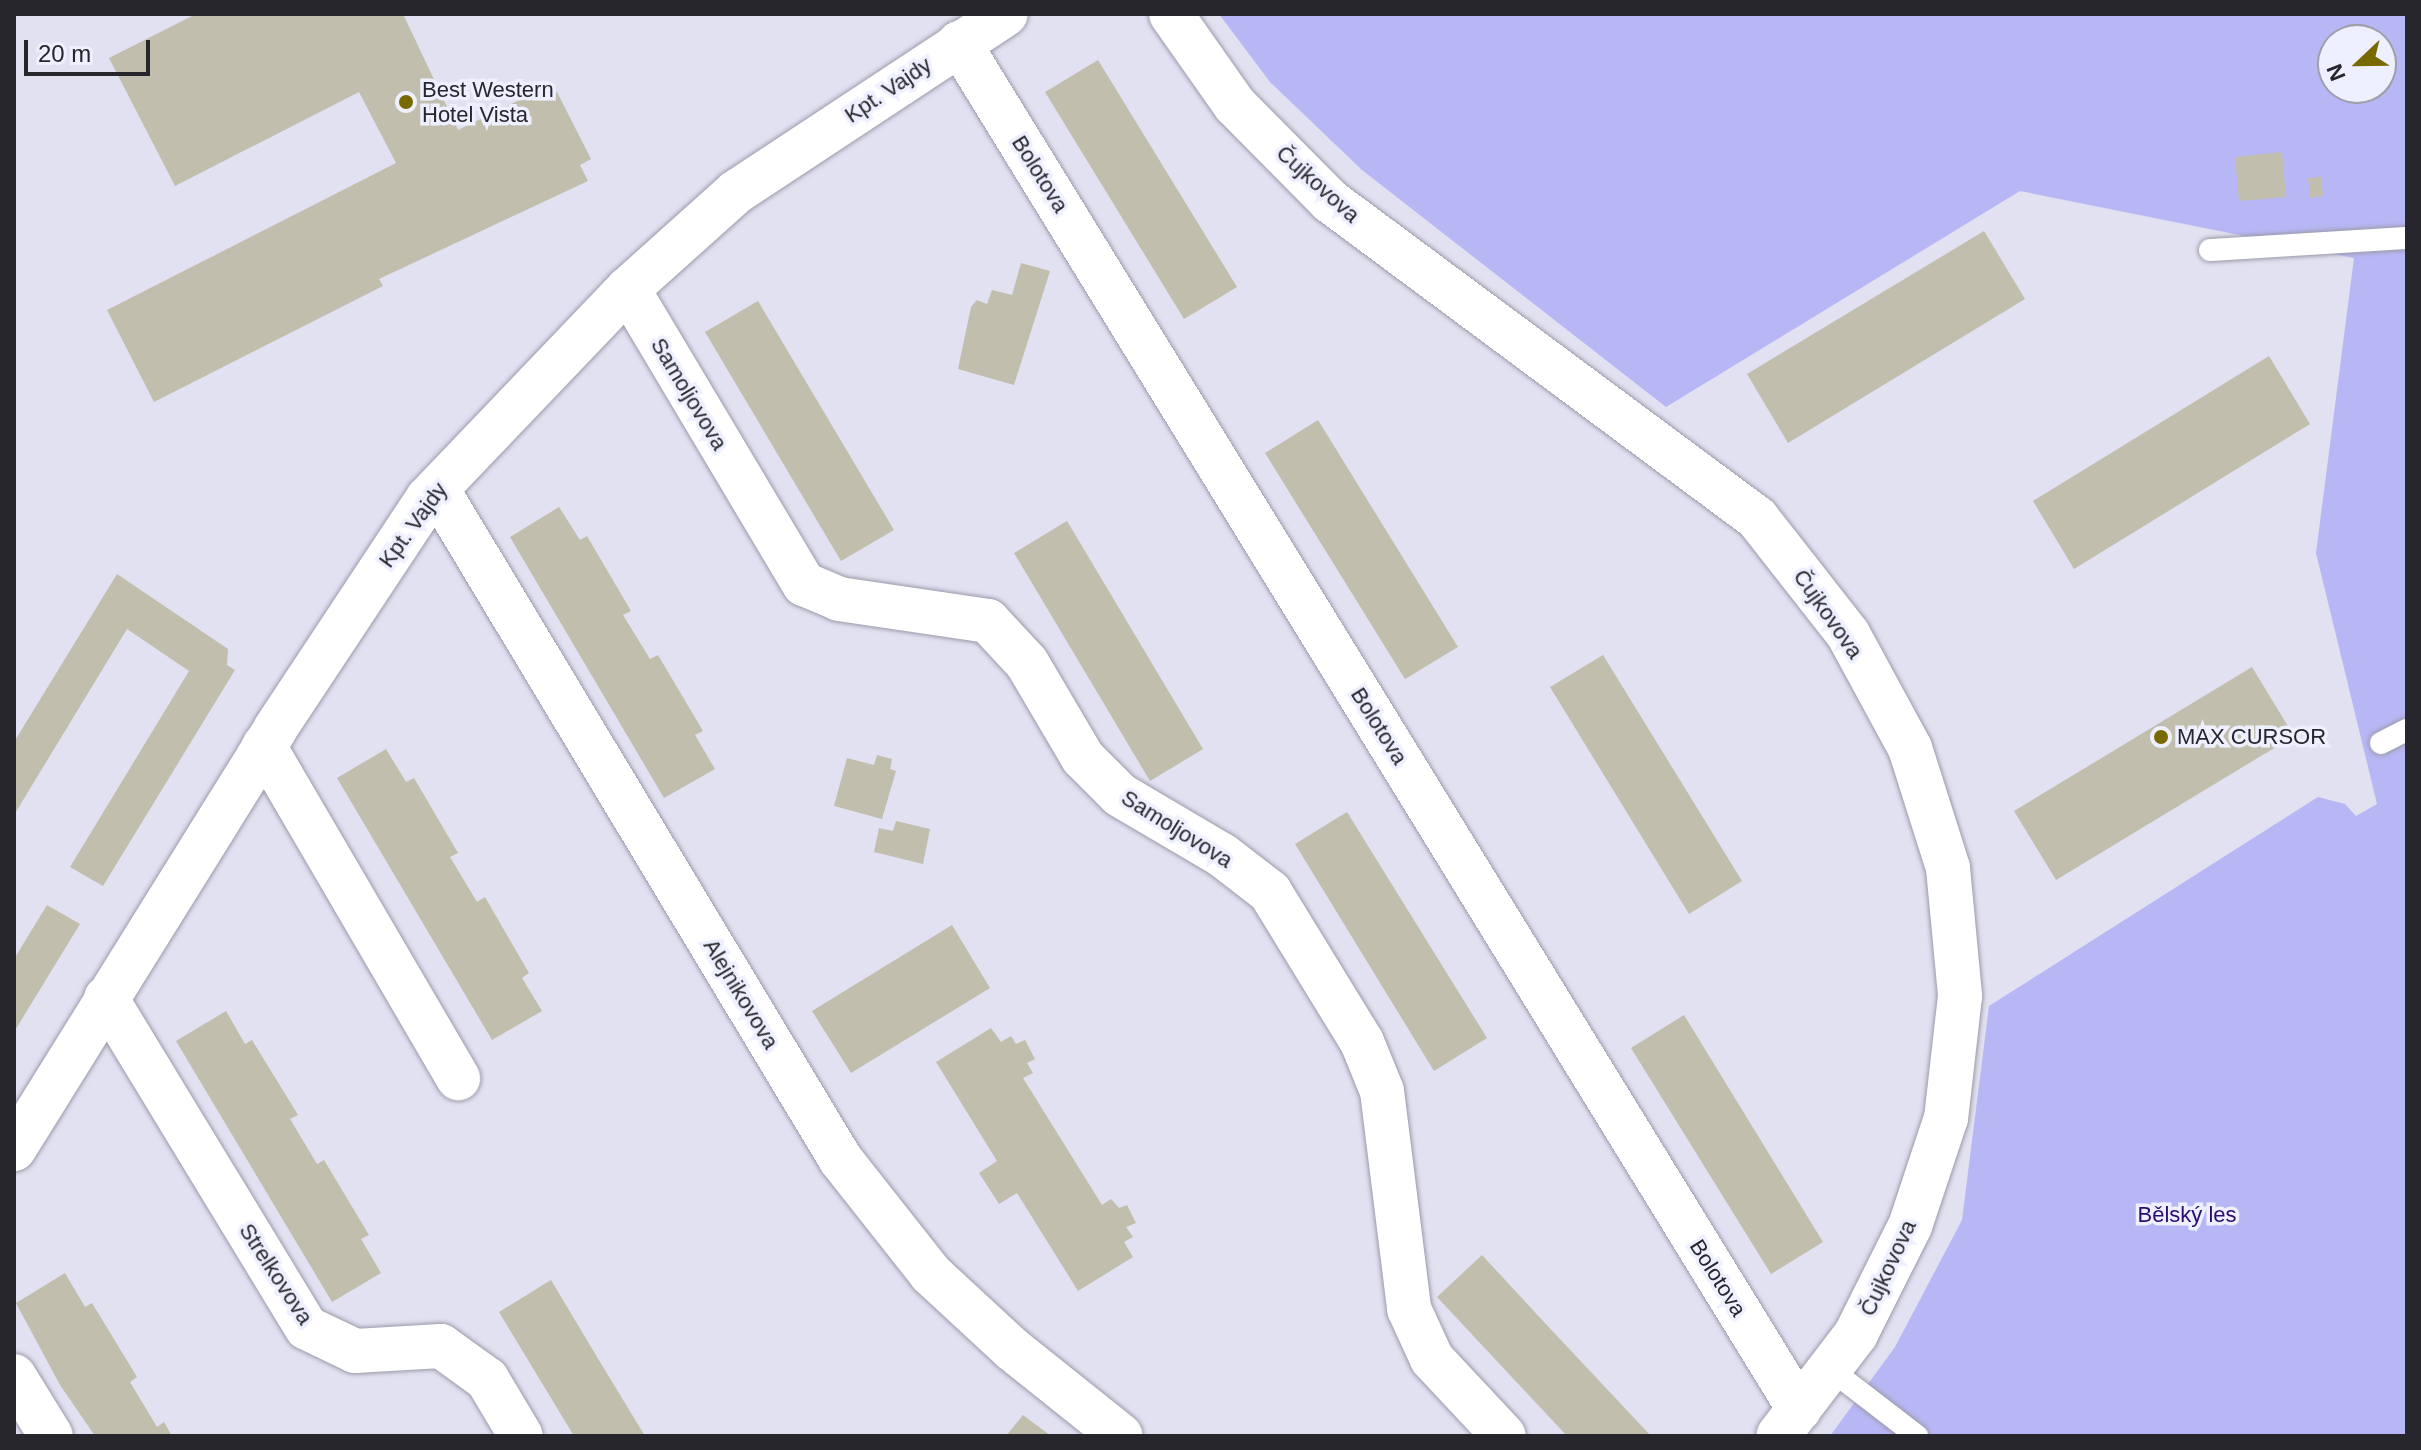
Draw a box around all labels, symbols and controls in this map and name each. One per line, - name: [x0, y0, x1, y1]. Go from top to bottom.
- scale bar: [28, 24, 154, 74]
- north arrow: [2317, 24, 2397, 104]
- text: 20 m: [38, 40, 91, 67]
- street label: Kpt. Vajdy: [840, 51, 936, 129]
- text: N: [2322, 60, 2351, 84]
- place label: Best Western Hotel Vista: [422, 76, 554, 128]
- marker: Best Western Hotel Vista: [397, 93, 415, 111]
- street label: Bolotova: [1006, 131, 1074, 217]
- street label: Čujkovova: [1271, 140, 1365, 228]
- street label: Samoljovova: [645, 333, 733, 455]
- street label: Kpt. Vajdy: [373, 477, 453, 573]
- street label: Čujkovova: [1788, 564, 1868, 664]
- street label: Bolotova: [1345, 683, 1413, 769]
- place label: MAX CURSOR: [2177, 724, 2326, 750]
- marker: MAX CURSOR: [2152, 728, 2170, 746]
- street label: Samoljovova: [1117, 784, 1237, 874]
- street label: Alejnikovova: [698, 934, 784, 1054]
- park label: Bělský les: [2137, 1202, 2237, 1228]
- street label: Čujkovova: [1854, 1216, 1922, 1320]
- street label: Strelkovova: [234, 1219, 318, 1329]
- street label: Bolotova: [1684, 1235, 1752, 1321]

